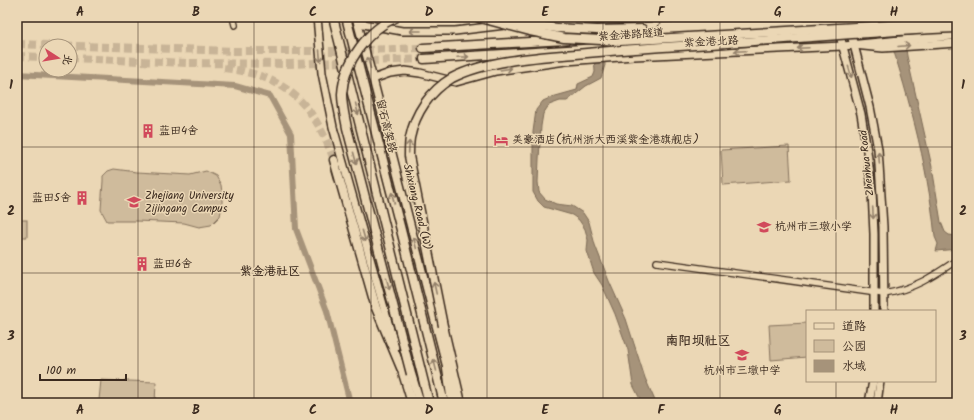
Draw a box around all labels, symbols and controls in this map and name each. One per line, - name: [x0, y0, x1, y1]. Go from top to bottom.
- text: A: [76, 2, 84, 23]
- text: B: [192, 2, 200, 23]
- text: C: [309, 2, 317, 23]
- text: D: [425, 2, 434, 23]
- text: E: [541, 2, 549, 23]
- text: F: [657, 2, 665, 23]
- text: G: [774, 2, 782, 23]
- text: H: [890, 2, 899, 23]
- street label: 紫金港路隧道: [597, 24, 665, 46]
- one-way arrow: [409, 27, 422, 35]
- street label: 紫金港北路: [683, 32, 739, 52]
- north arrow: [38, 38, 78, 78]
- one-way arrow: [897, 43, 910, 50]
- one-way arrow: [797, 45, 810, 52]
- one-way arrow: [734, 48, 747, 55]
- one-way arrow: [316, 49, 324, 62]
- text: 北: [57, 53, 77, 67]
- one-way arrow: [456, 53, 469, 60]
- one-way arrow: [365, 57, 372, 70]
- one-way arrow: [499, 65, 512, 73]
- one-way arrow: [847, 65, 854, 78]
- text: 1: [9, 75, 13, 96]
- text: 1: [961, 75, 965, 96]
- street label: 留石高架路: [371, 97, 401, 155]
- one-way arrow: [353, 102, 361, 115]
- place label: 蓝田4舍: [159, 122, 198, 140]
- building icon: 蓝田4舍: [140, 123, 156, 139]
- street label: Zhenhua Road: [855, 129, 879, 197]
- place label: 美豪酒店(杭州浙大西溪紫金港旗舰店): [512, 131, 699, 149]
- hotel icon: 美豪酒店(杭州浙大西溪紫金港旗舰店): [493, 132, 509, 148]
- one-way arrow: [406, 141, 413, 154]
- one-way arrow: [351, 151, 359, 164]
- one-way arrow: [876, 152, 883, 165]
- street label: Shixiang Road (W): [398, 162, 436, 252]
- place label: Zhejiang University Zijingang Campus: [145, 187, 235, 218]
- place label: 蓝田5舍: [32, 189, 71, 207]
- building icon: 蓝田5舍: [74, 190, 90, 206]
- one-way arrow: [389, 192, 397, 205]
- school or university icon: Zhejiang University Zijingang Campus: [126, 194, 142, 210]
- text: 2: [7, 201, 15, 222]
- text: 2: [959, 201, 967, 222]
- one-way arrow: [869, 206, 876, 219]
- place label: 杭州市三墩小学: [775, 218, 852, 236]
- school or university icon: 杭州市三墩小学: [756, 219, 772, 235]
- one-way arrow: [361, 230, 368, 243]
- one-way arrow: [410, 237, 418, 250]
- place label: 蓝田6舍: [153, 255, 192, 273]
- building icon: 蓝田6舍: [134, 256, 150, 272]
- district label: 紫金港社区: [240, 262, 300, 281]
- one-way arrow: [384, 277, 392, 290]
- one-way arrow: [431, 282, 439, 295]
- legend: [806, 310, 936, 382]
- text: 道路: [842, 317, 866, 336]
- text: 3: [6, 326, 15, 347]
- text: 3: [958, 326, 967, 347]
- district label: 南阳坝社区: [665, 331, 731, 352]
- text: 公园: [842, 337, 866, 356]
- school or university icon: 杭州市三墩中学: [734, 347, 750, 363]
- scale bar: [40, 356, 126, 382]
- text: 水域: [842, 357, 866, 376]
- one-way arrow: [430, 359, 438, 372]
- text: 100 m: [46, 361, 77, 380]
- place label: 杭州市三墩中学: [704, 362, 781, 380]
- text: A: [76, 400, 84, 420]
- text: B: [192, 400, 200, 420]
- text: C: [309, 400, 317, 420]
- text: D: [425, 400, 434, 420]
- text: E: [541, 400, 549, 420]
- text: F: [657, 400, 665, 420]
- text: G: [774, 400, 782, 420]
- text: H: [890, 400, 899, 420]

